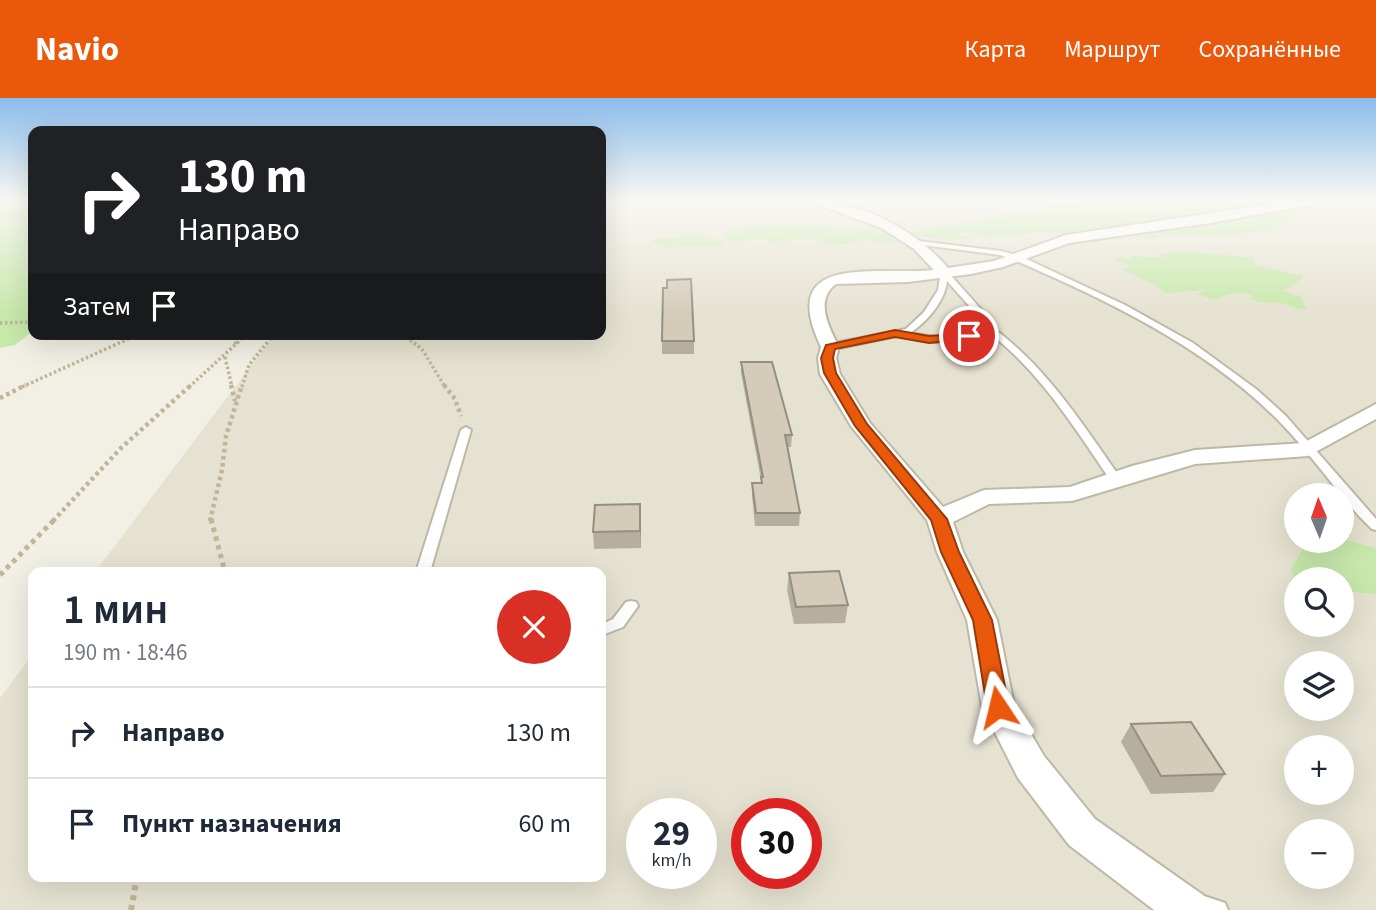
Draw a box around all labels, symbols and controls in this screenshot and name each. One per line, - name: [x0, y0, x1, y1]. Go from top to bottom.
- text: Navio: [35, 26, 119, 73]
- text: Карта: [965, 32, 1026, 67]
- text: Маршрут: [1064, 32, 1160, 67]
- text: Сохранённые: [1198, 32, 1341, 67]
- text: 130 m: [178, 142, 307, 212]
- icon: right: [63, 154, 154, 245]
- text: Направо: [178, 207, 300, 253]
- icon: arrive: [145, 287, 183, 325]
- text: Затем: [63, 288, 131, 325]
- pin: [939, 306, 999, 366]
- icon: arrive: [950, 317, 988, 355]
- north arrow: [1284, 483, 1354, 553]
- map controls: [1284, 483, 1354, 889]
- button: search: [1284, 567, 1354, 637]
- text: 1 мин: [63, 580, 168, 640]
- button: close: [497, 590, 571, 664]
- text: 190 m · 18:46: [63, 636, 187, 669]
- button: layers: [1284, 651, 1354, 721]
- position arrow: [961, 670, 1035, 744]
- icon: right: [63, 714, 101, 752]
- text: Направо: [122, 714, 225, 751]
- text: 130 m: [505, 714, 571, 751]
- button: +: [1284, 735, 1354, 805]
- speed limit sign: 30: [731, 798, 822, 889]
- icon: arrive: [63, 805, 101, 843]
- text: Пункт назначения: [122, 805, 342, 842]
- text: 60 m: [518, 805, 571, 842]
- text: 29: [653, 809, 690, 859]
- button: −: [1284, 819, 1354, 889]
- text: km/h: [652, 848, 691, 873]

